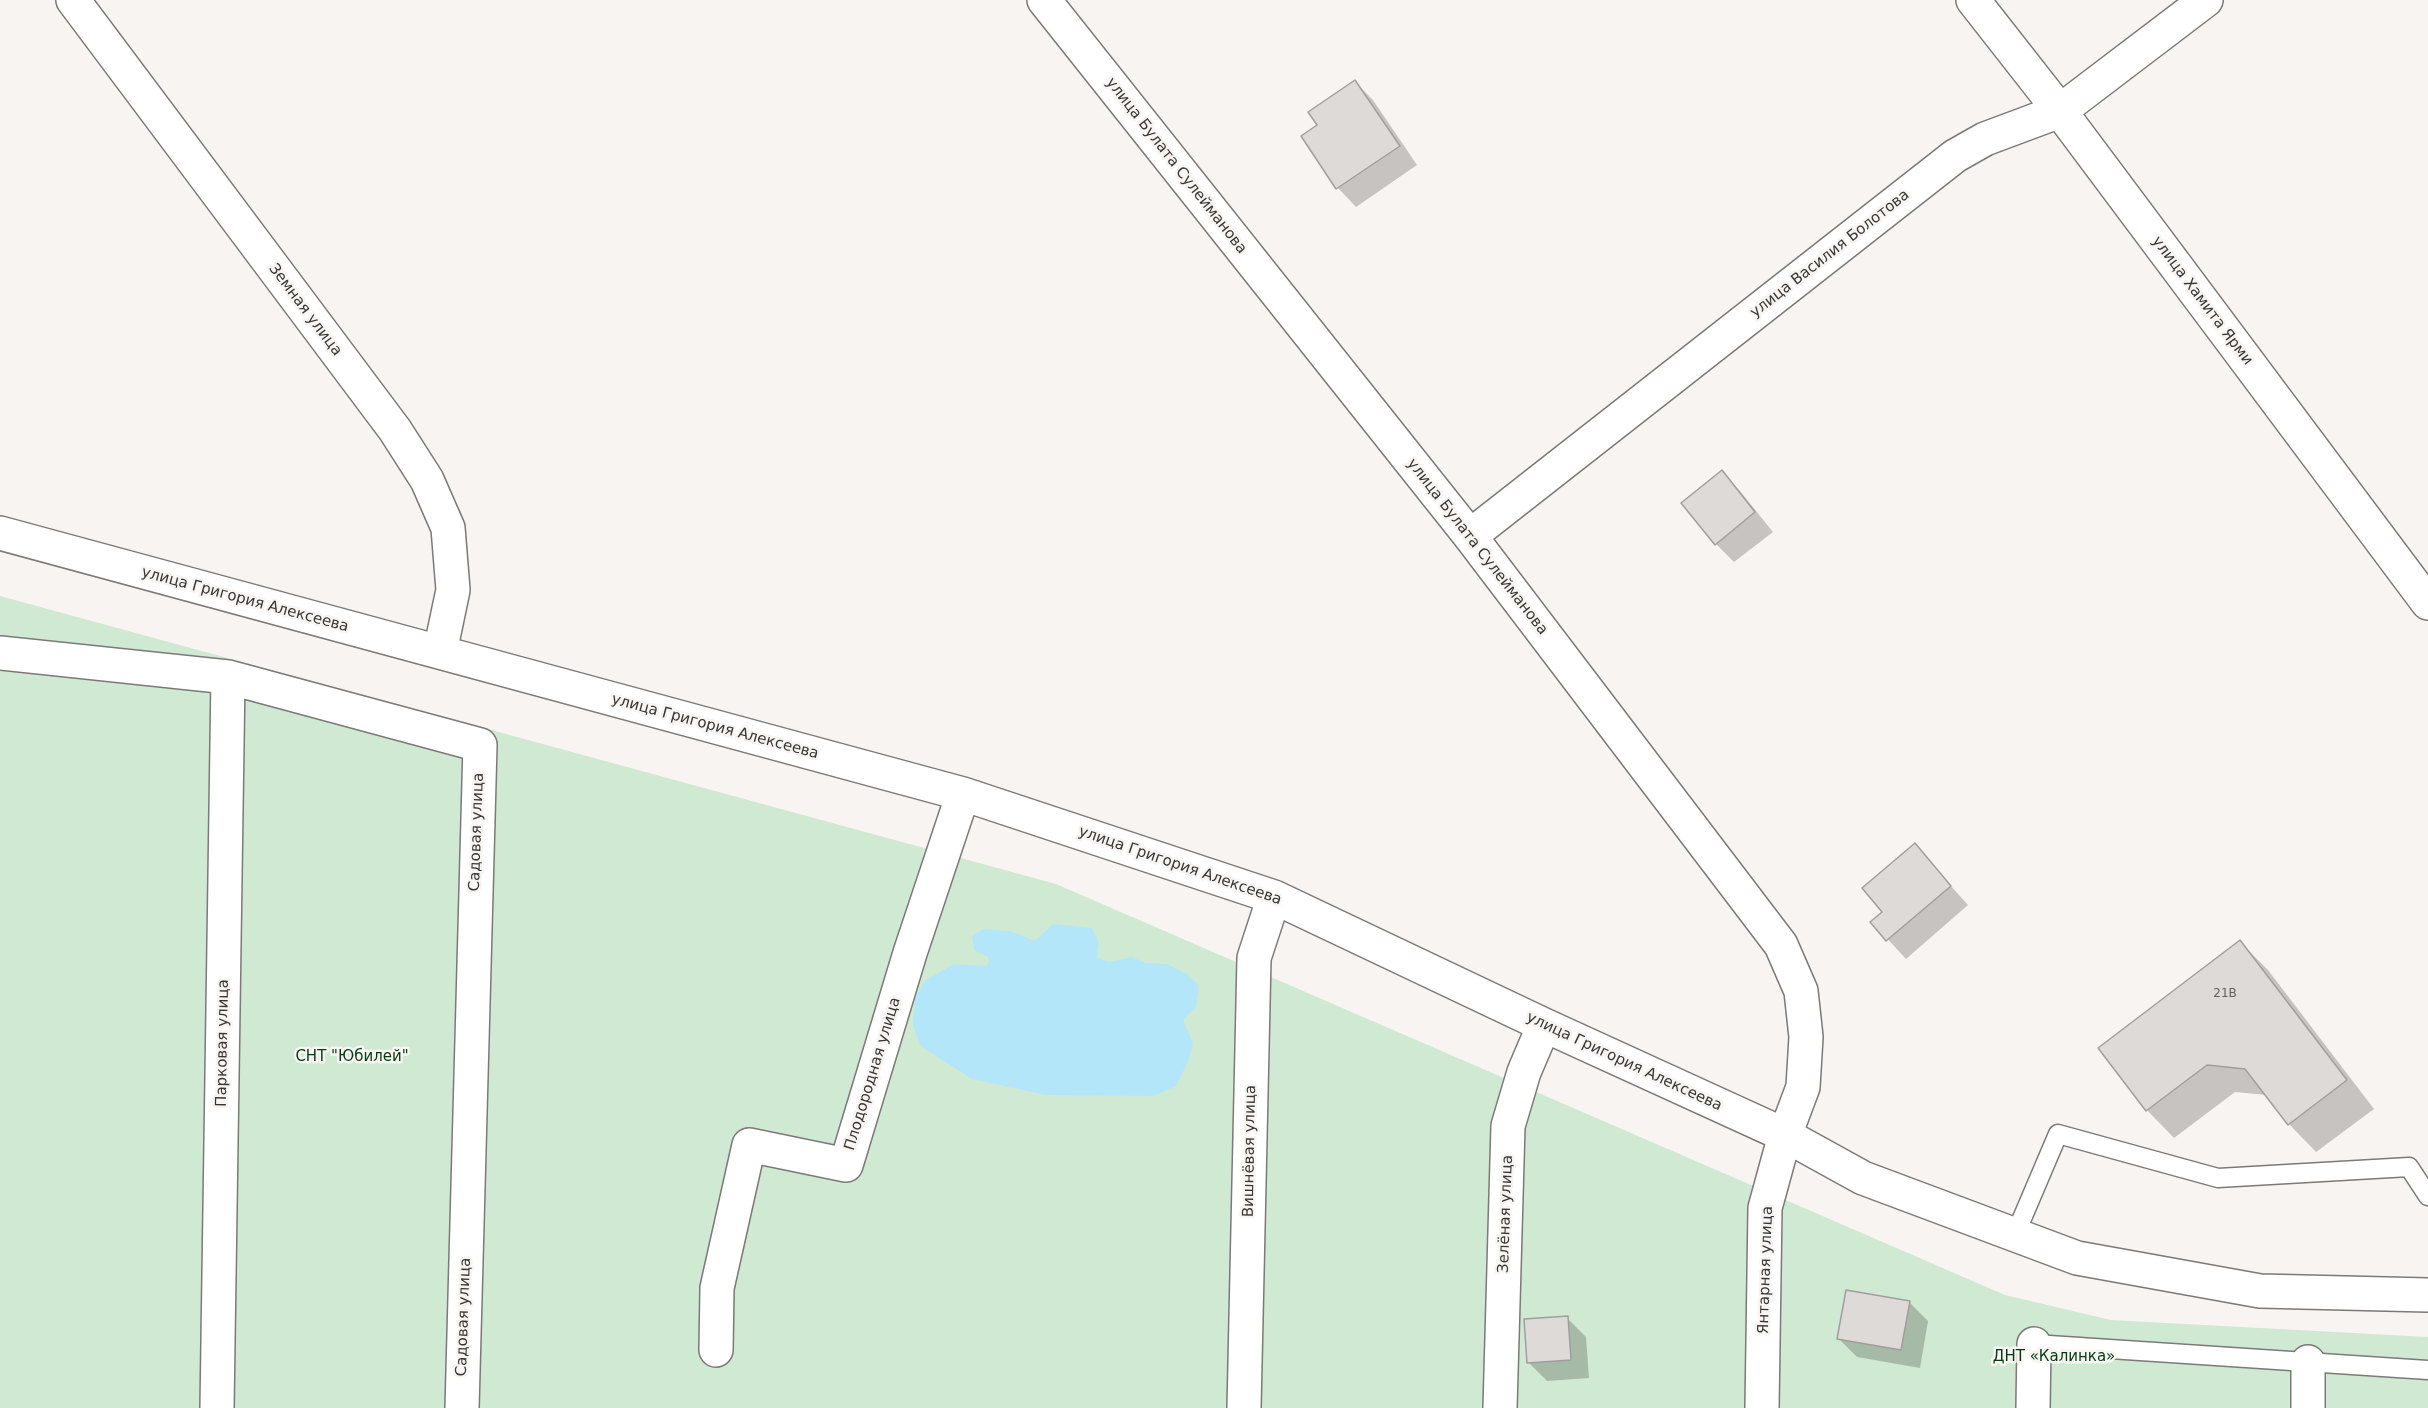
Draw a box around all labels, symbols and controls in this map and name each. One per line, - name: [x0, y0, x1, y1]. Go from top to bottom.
- street label: улица Булата Сулейманова: [1102, 74, 1250, 258]
- street label: улица Василия Болотова: [1747, 186, 1913, 322]
- street label: улица Хамита Ярми: [2148, 233, 2256, 369]
- street label: Земная улица: [265, 260, 345, 360]
- street label: улица Булата Сулейманова: [1403, 455, 1551, 639]
- street label: улица Григория Алексеева: [139, 564, 351, 636]
- street label: улица Григория Алексеева: [609, 691, 821, 763]
- street label: Садовая улица: [466, 772, 488, 892]
- street label: улица Григория Алексеева: [1076, 823, 1284, 909]
- street label: Парковая улица: [213, 979, 233, 1107]
- house number: 21В: [2213, 987, 2237, 1001]
- street label: Плодородная улица: [841, 995, 905, 1153]
- street label: улица Григория Алексеева: [1523, 1009, 1725, 1115]
- park label: СНТ "Юбилей": [295, 1048, 409, 1066]
- street label: Вишнёвая улица: [1240, 1085, 1260, 1217]
- street label: Зелёная улица: [1495, 1155, 1517, 1273]
- street label: Янтарная улица: [1755, 1206, 1777, 1334]
- street label: Садовая улица: [453, 1257, 475, 1377]
- park label: ДНТ «Калинка»: [1993, 1348, 2115, 1366]

